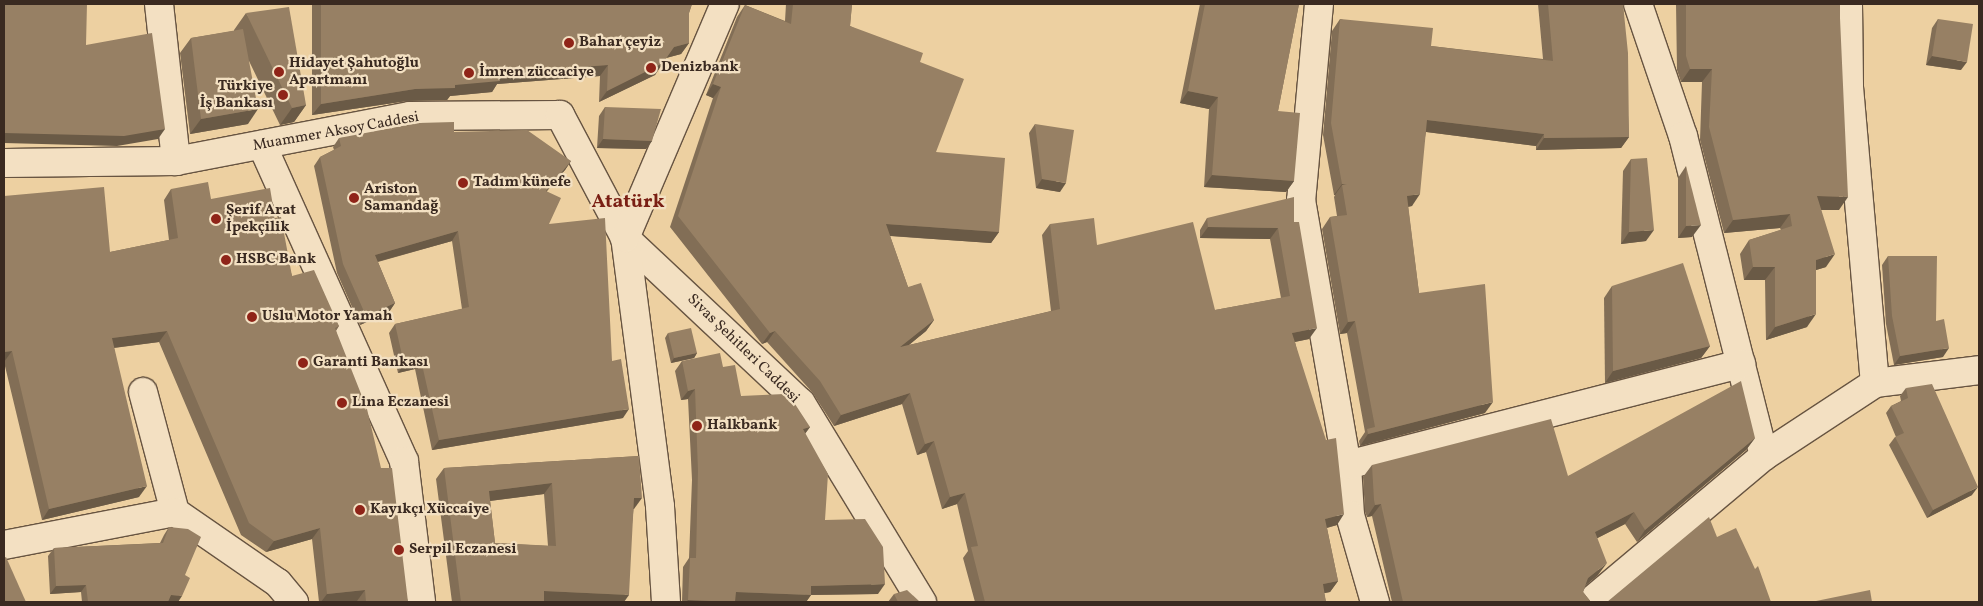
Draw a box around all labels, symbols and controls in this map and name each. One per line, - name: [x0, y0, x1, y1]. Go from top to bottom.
- place label: Bahar çeyiz: [579, 34, 661, 52]
- marker: Bahar çeyiz: [563, 37, 575, 49]
- place label: Hidayet Şahutoğlu Apartmanı: [289, 54, 419, 89]
- place label: Denizbank: [661, 59, 739, 77]
- marker: Denizbank: [645, 62, 657, 74]
- place label: İmren züccaciye: [479, 64, 594, 82]
- marker: Hidayet Şahutoğlu Apartmanı: [273, 66, 285, 78]
- marker: İmren züccaciye: [463, 67, 475, 79]
- place label: Türkiye İş Bankası: [200, 77, 273, 112]
- marker: Türkiye İş Bankası: [277, 89, 289, 101]
- street label: Muammer Aksoy Caddesi: [251, 108, 421, 156]
- place label: Tadım künefe: [473, 174, 571, 192]
- marker: Tadım künefe: [457, 177, 469, 189]
- place label: Ariston Samandağ: [364, 180, 438, 215]
- district label: Atatürk: [591, 190, 665, 214]
- marker: Ariston Samandağ: [348, 192, 360, 204]
- place label: Şerif Arat İpekçilik: [226, 201, 295, 236]
- marker: Şerif Arat İpekçilik: [210, 213, 222, 225]
- place label: HSBC Bank: [236, 251, 316, 269]
- marker: HSBC Bank: [220, 254, 232, 266]
- street label: Sivas Şehitleri Caddesi: [683, 291, 803, 407]
- place label: Uslu Motor Yamah: [262, 308, 393, 326]
- marker: Uslu Motor Yamah: [246, 311, 258, 323]
- place label: Garanti Bankası: [313, 354, 428, 372]
- marker: Garanti Bankası: [297, 357, 309, 369]
- place label: Lina Eczanesi: [352, 394, 449, 412]
- marker: Lina Eczanesi: [336, 397, 348, 409]
- place label: Halkbank: [707, 417, 777, 435]
- marker: Halkbank: [691, 420, 703, 432]
- place label: Kayıkçı Xüccaiye: [370, 501, 489, 519]
- marker: Kayıkçı Xüccaiye: [354, 504, 366, 516]
- place label: Serpil Eczanesi: [409, 541, 517, 559]
- marker: Serpil Eczanesi: [393, 544, 405, 556]

